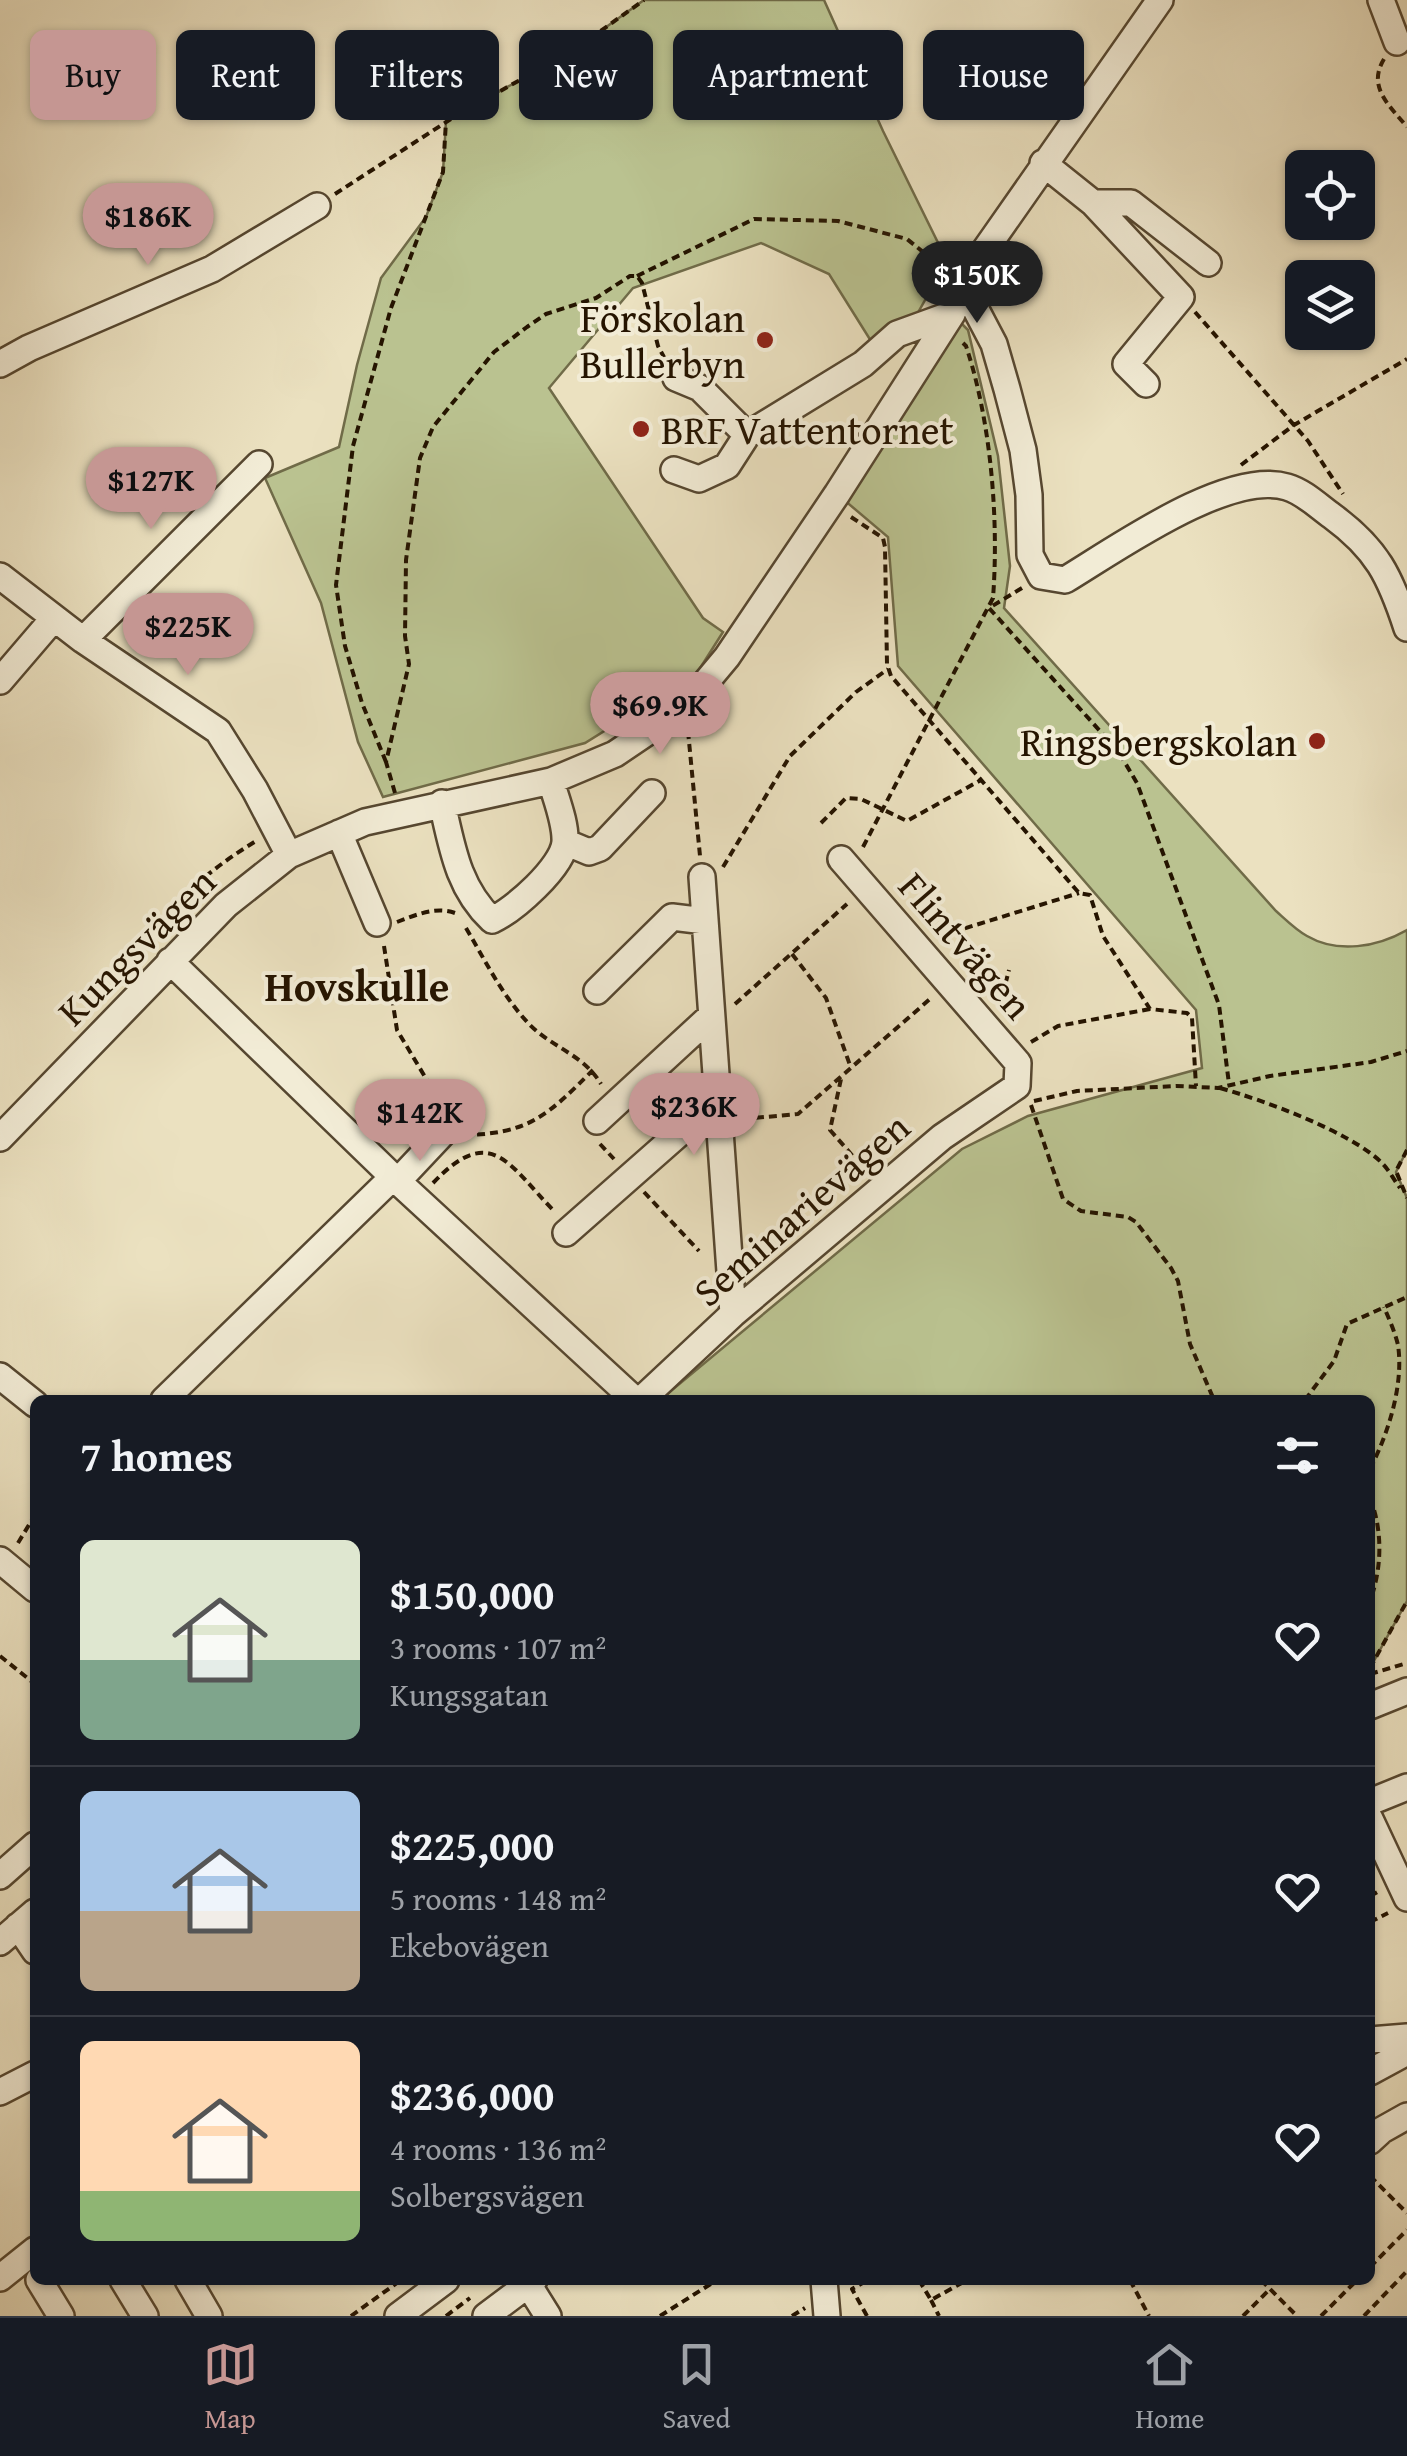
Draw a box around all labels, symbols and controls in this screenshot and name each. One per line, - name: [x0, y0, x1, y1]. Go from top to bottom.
- chip: Buy: [30, 30, 156, 120]
- chip: Rent: [176, 30, 315, 120]
- chip: Filters: [335, 30, 499, 120]
- chip: New: [519, 30, 653, 120]
- chip: Apartment: [673, 30, 903, 120]
- chip: House: [923, 30, 1084, 120]
- map controls: [1285, 150, 1375, 350]
- button: locate: [1285, 150, 1375, 240]
- pin: $186K: [78, 183, 218, 268]
- text: $186K: [105, 192, 191, 239]
- pin: $150K: [907, 241, 1047, 326]
- text: $150K: [934, 250, 1020, 297]
- button: layers: [1285, 260, 1375, 350]
- place label: Förskolan Bullerbyn: [580, 288, 745, 393]
- marker: Förskolan Bullerbyn: [754, 329, 776, 351]
- place label: BRF Vattentornet: [661, 400, 954, 459]
- marker: BRF Vattentornet: [630, 418, 652, 440]
- pin: $127K: [81, 447, 221, 532]
- text: $127K: [108, 456, 194, 503]
- pin: $225K: [118, 593, 258, 678]
- text: $225K: [145, 602, 231, 649]
- pin: $69.9K: [579, 672, 741, 757]
- text: $69.9K: [612, 681, 708, 728]
- place label: Ringsbergskolan: [1020, 712, 1297, 771]
- marker: Ringsbergskolan: [1306, 730, 1328, 752]
- street label: Kungsvägen: [43, 853, 229, 1039]
- street label: Flintvägen: [885, 858, 1047, 1032]
- district label: Hovskulle: [265, 955, 449, 1016]
- pin: $236K: [624, 1073, 764, 1158]
- pin: $142K: [350, 1079, 490, 1164]
- text: $236K: [651, 1082, 737, 1129]
- text: $142K: [377, 1088, 463, 1135]
- street label: Seminarievägen: [680, 1098, 922, 1320]
- text: 7 homes: [80, 1425, 233, 1486]
- icon: filters: [1270, 1428, 1325, 1483]
- text: $150,000: [390, 1563, 554, 1624]
- icon: home: [160, 1580, 280, 1700]
- icon: heart: [1270, 1613, 1325, 1668]
- text: 3 rooms · 107 m²: [390, 1624, 606, 1671]
- text: Kungsgatan: [390, 1671, 548, 1718]
- text: $225,000: [390, 1814, 554, 1875]
- icon: home: [160, 1831, 280, 1951]
- icon: heart: [1270, 1864, 1325, 1919]
- text: 5 rooms · 148 m²: [390, 1875, 606, 1922]
- text: Ekebovägen: [390, 1922, 549, 1969]
- text: $236,000: [390, 2064, 554, 2125]
- icon: home: [160, 2081, 280, 2201]
- icon: heart: [1270, 2114, 1325, 2169]
- text: 4 rooms · 136 m²: [390, 2125, 606, 2172]
- text: Solbergsvägen: [390, 2172, 584, 2219]
- tab: Map: [203, 2337, 258, 2438]
- tab: Saved: [663, 2337, 730, 2438]
- tab: Home: [1136, 2337, 1204, 2438]

